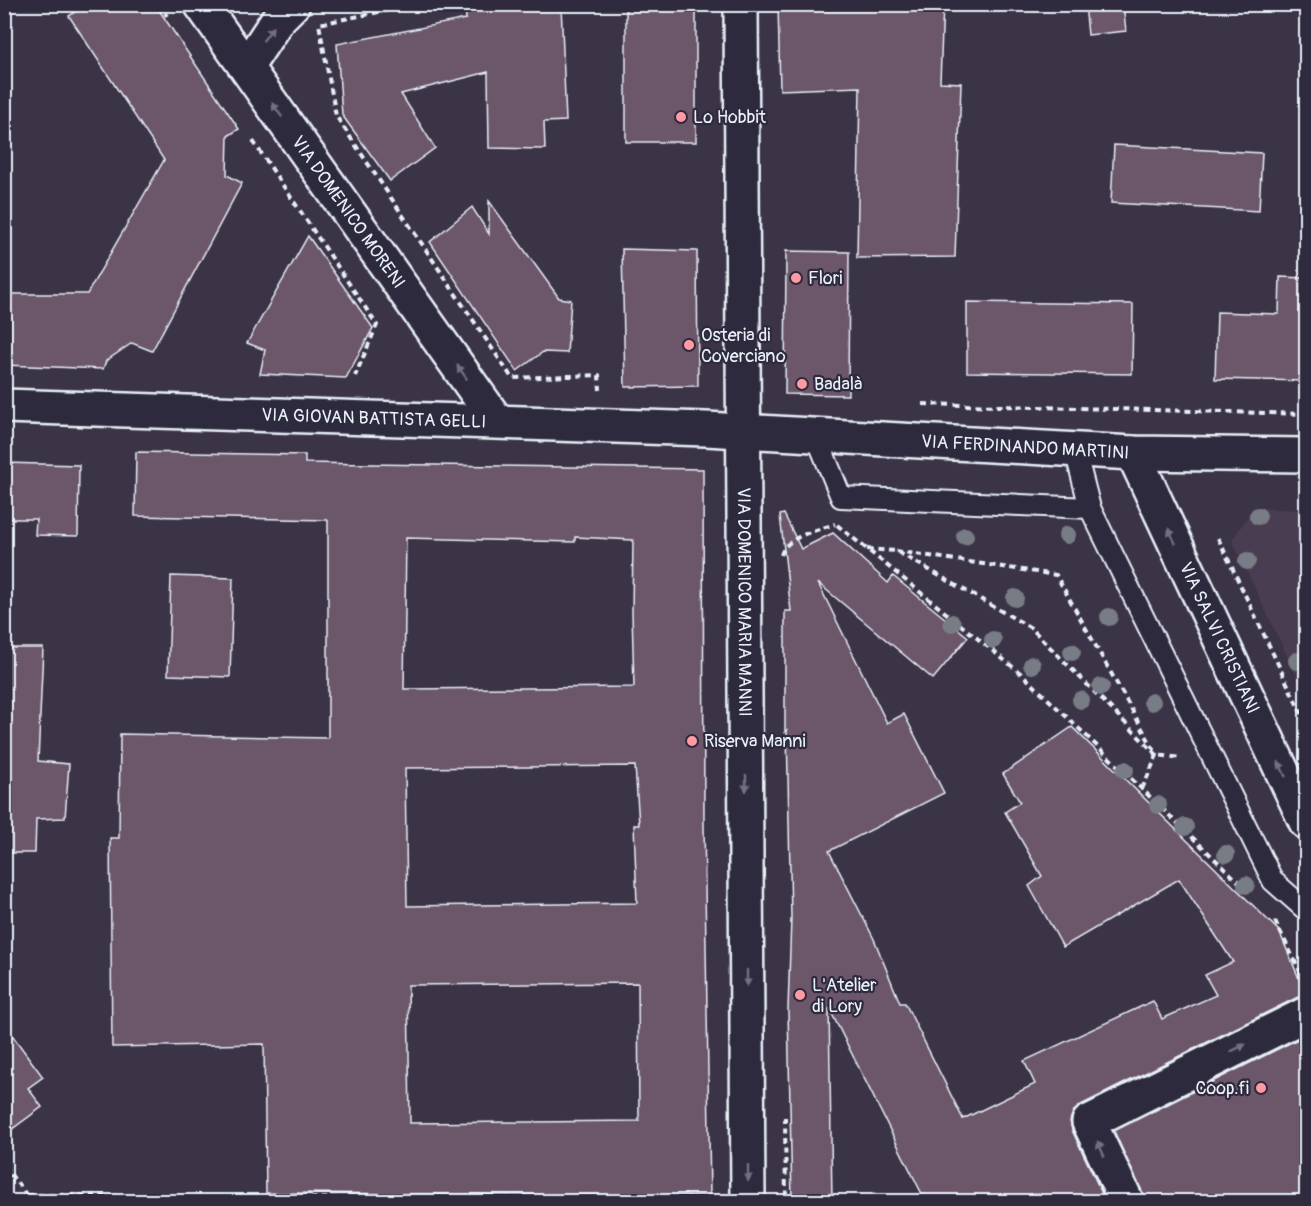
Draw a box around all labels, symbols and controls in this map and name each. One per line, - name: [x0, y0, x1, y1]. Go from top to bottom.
- one-way arrow: [262, 26, 274, 42]
- one-way arrow: [272, 102, 284, 117]
- place label: Lo Hobbit: [693, 106, 767, 129]
- marker: Lo Hobbit: [674, 110, 688, 124]
- street label: VIA DOMENICO MORENI: [287, 131, 410, 293]
- place label: Flori: [808, 267, 842, 290]
- marker: Flori: [789, 271, 803, 285]
- place label: Osteria di Coverciano: [701, 324, 786, 368]
- marker: Osteria di Coverciano: [682, 338, 696, 352]
- one-way arrow: [457, 364, 468, 380]
- place label: Badalà: [814, 373, 862, 396]
- marker: Badalà: [795, 377, 809, 391]
- street label: VIA GIOVAN BATTISTA GELLI: [261, 403, 487, 433]
- street label: VIA FERDINANDO MARTINI: [920, 430, 1130, 464]
- street label: VIA DOMENICO MARIA MANNI: [732, 487, 757, 717]
- one-way arrow: [1167, 527, 1176, 544]
- street label: VIA SALVI CRISTIANI: [1174, 558, 1265, 717]
- place label: Riserva Manni: [704, 730, 806, 753]
- marker: Riserva Manni: [685, 734, 699, 748]
- one-way arrow: [1277, 761, 1286, 778]
- one-way arrow: [741, 774, 751, 793]
- one-way arrow: [742, 969, 752, 988]
- place label: L'Atelier di Lory: [812, 974, 877, 1018]
- marker: L'Atelier di Lory: [793, 988, 807, 1002]
- one-way arrow: [1229, 1044, 1246, 1053]
- place label: Coop.fi: [1195, 1077, 1249, 1100]
- marker: Coop.fi: [1254, 1081, 1268, 1095]
- one-way arrow: [1097, 1140, 1106, 1157]
- one-way arrow: [743, 1164, 753, 1183]

